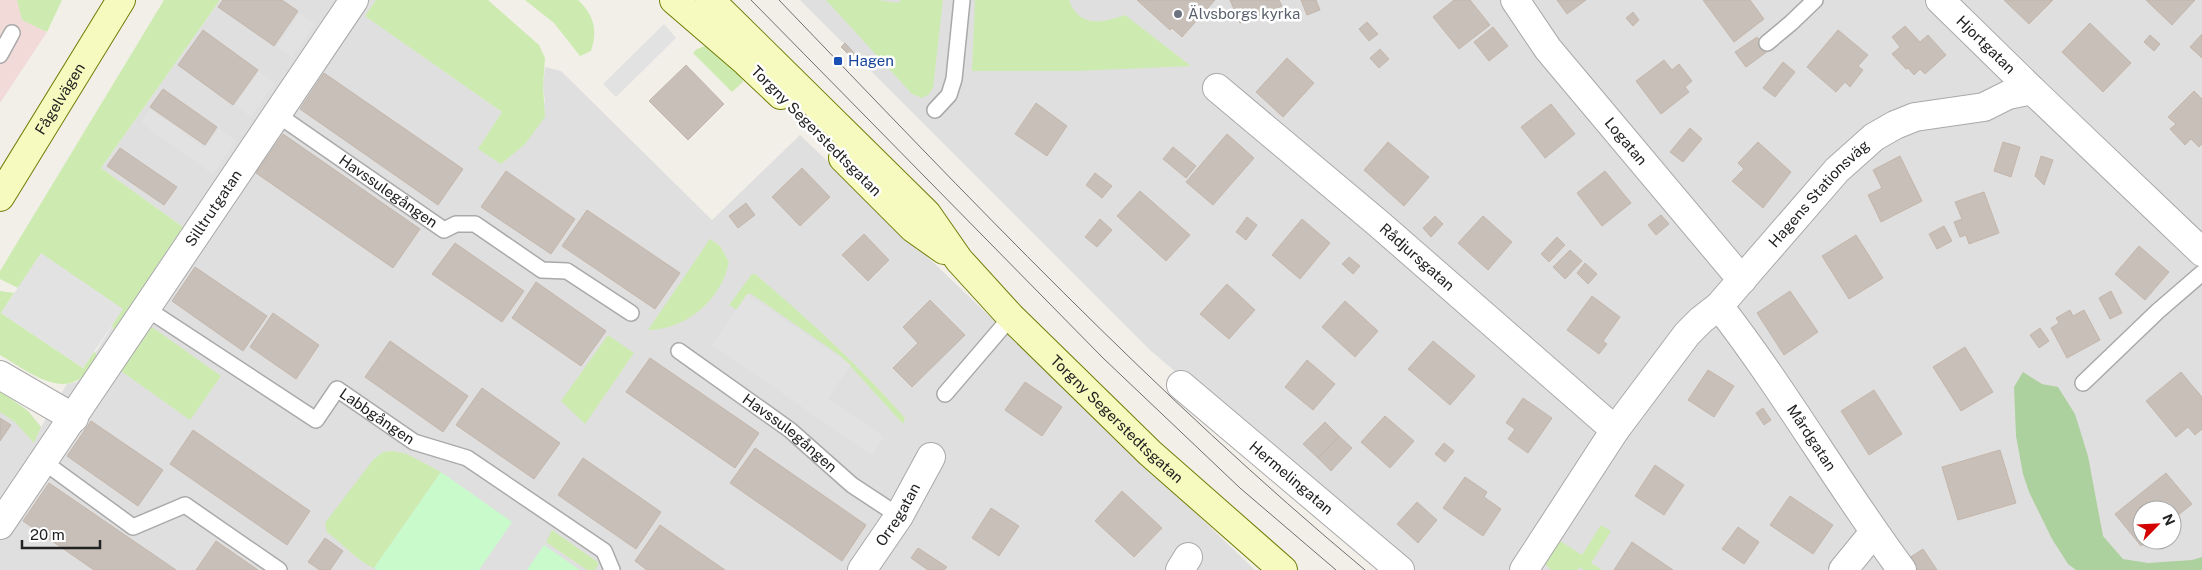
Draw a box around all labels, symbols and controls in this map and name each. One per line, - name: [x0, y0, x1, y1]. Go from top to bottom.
- place label: Älvsborgs kyrka: [1188, 4, 1300, 22]
- marker: Älvsborgs kyrka: [1172, 8, 1184, 20]
- street label: Hjortgatan: [1953, 12, 2019, 77]
- place label: Hagen: [848, 52, 894, 69]
- marker: Hagen: [832, 55, 844, 67]
- street label: Fågelvägen: [31, 60, 88, 138]
- street label: Torgny Segerstedtsgatan: [748, 62, 885, 199]
- street label: Logatan: [1601, 114, 1651, 168]
- street label: Hagens Stationsväg: [1765, 136, 1872, 250]
- street label: Havssulegången: [336, 151, 441, 231]
- street label: Silltrutgatan: [181, 167, 245, 249]
- street label: Rådjursgatan: [1377, 220, 1458, 294]
- street label: Torgny Segerstedtsgatan: [1047, 351, 1187, 486]
- street label: Labbgången: [337, 384, 418, 448]
- street label: Havssulegången: [740, 390, 841, 476]
- street label: Mårdgatan: [1784, 401, 1840, 474]
- street label: Hermelingatan: [1246, 437, 1337, 518]
- street label: Orregatan: [872, 480, 923, 549]
- north arrow: [2132, 500, 2182, 550]
- text: N: [2159, 511, 2178, 528]
- scale bar: [22, 518, 100, 550]
- text: 20 m: [30, 526, 65, 543]

